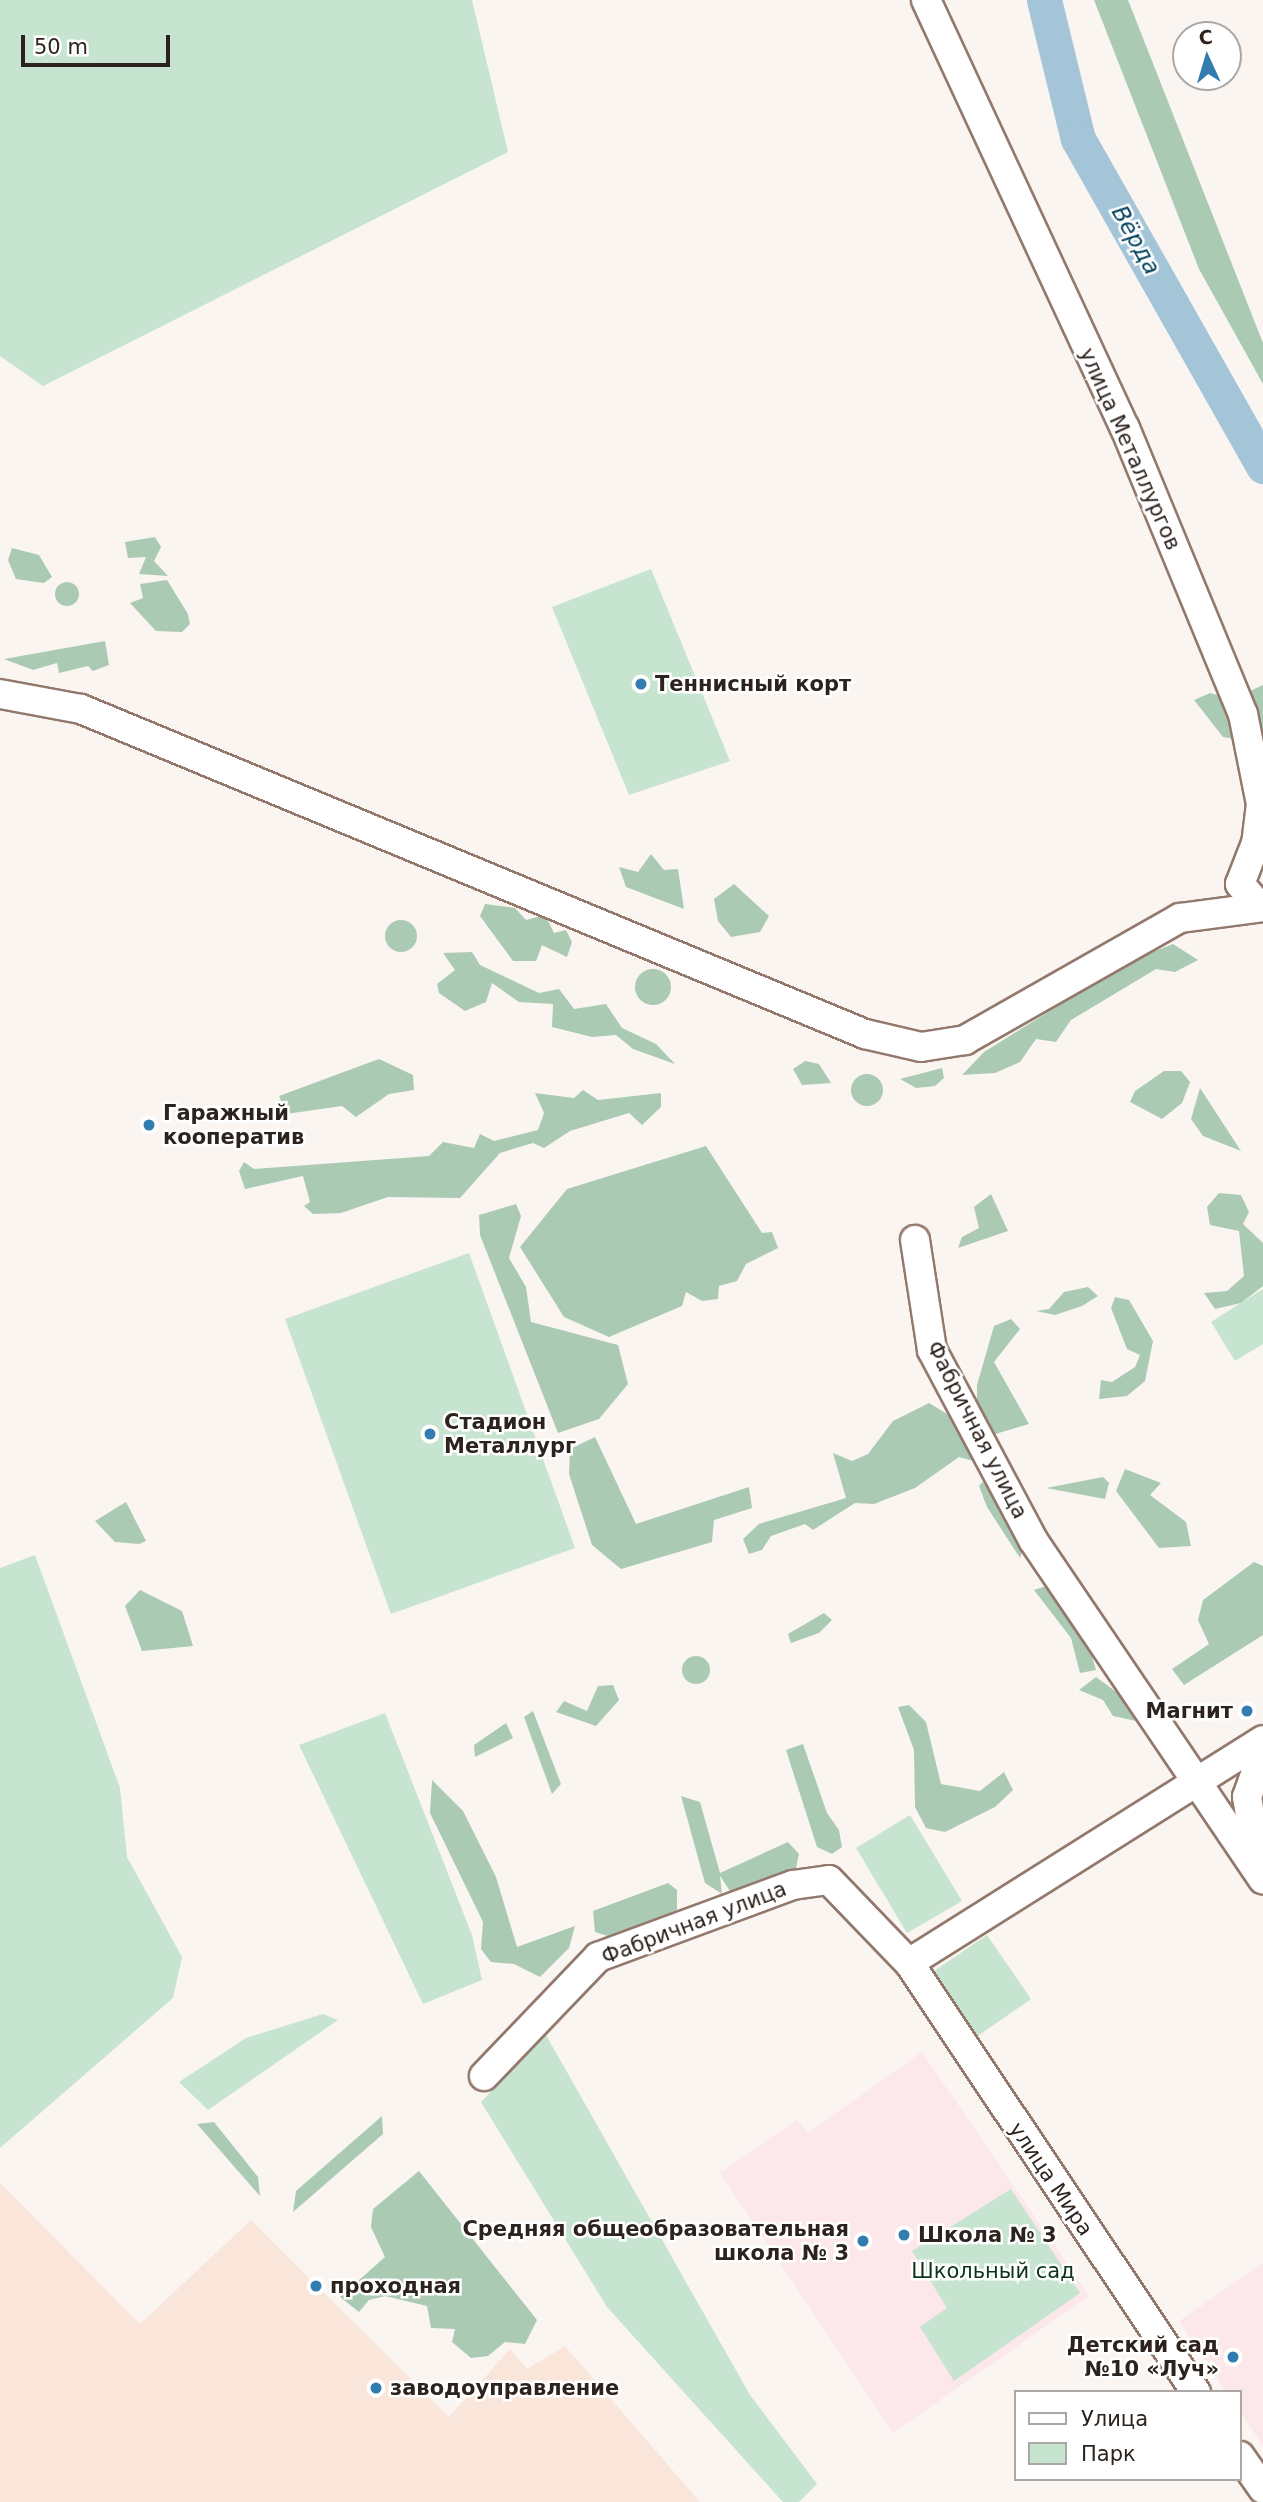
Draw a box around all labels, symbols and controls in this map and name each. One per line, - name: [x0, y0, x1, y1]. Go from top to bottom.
- scale bar: [24, 21, 173, 65]
- north arrow: [1172, 21, 1242, 91]
- text: С: [1198, 26, 1213, 49]
- text: 50 m: [34, 35, 88, 59]
- water label: Вёрда: [1106, 201, 1166, 279]
- street label: улица Металлургов: [1074, 344, 1186, 554]
- place label: Теннисный корт: [655, 671, 851, 697]
- marker: Теннисный корт: [633, 676, 649, 692]
- place label: Гаражный кооператив: [163, 1100, 304, 1150]
- marker: Гаражный кооператив: [141, 1117, 157, 1133]
- street label: Фабричная улица: [921, 1337, 1033, 1523]
- place label: Стадион Металлург: [444, 1409, 576, 1459]
- marker: Стадион Металлург: [422, 1426, 438, 1442]
- place label: Магнит: [1146, 1698, 1233, 1724]
- marker: Магнит: [1239, 1703, 1255, 1719]
- street label: Фабричная улица: [598, 1876, 790, 1970]
- street label: улица Мира: [1004, 2118, 1098, 2240]
- place label: Средняя общеобразовательная школа № 3: [462, 2216, 849, 2266]
- place label: Школа № 3: [918, 2222, 1057, 2248]
- marker: Школа № 3: [896, 2227, 912, 2243]
- marker: Средняя общеобразовательная школа № 3: [855, 2233, 871, 2249]
- park label: Школьный сад: [911, 2258, 1075, 2284]
- place label: проходная: [330, 2273, 461, 2299]
- marker: проходная: [308, 2278, 324, 2294]
- place label: Детский сад №10 «Луч»: [1067, 2332, 1219, 2382]
- marker: Детский сад №10 «Луч»: [1225, 2349, 1241, 2365]
- place label: заводоуправление: [390, 2375, 619, 2401]
- marker: заводоуправление: [368, 2380, 384, 2396]
- legend: [1014, 2390, 1242, 2481]
- text: Улица: [1081, 2407, 1148, 2431]
- text: Парк: [1081, 2442, 1136, 2466]

